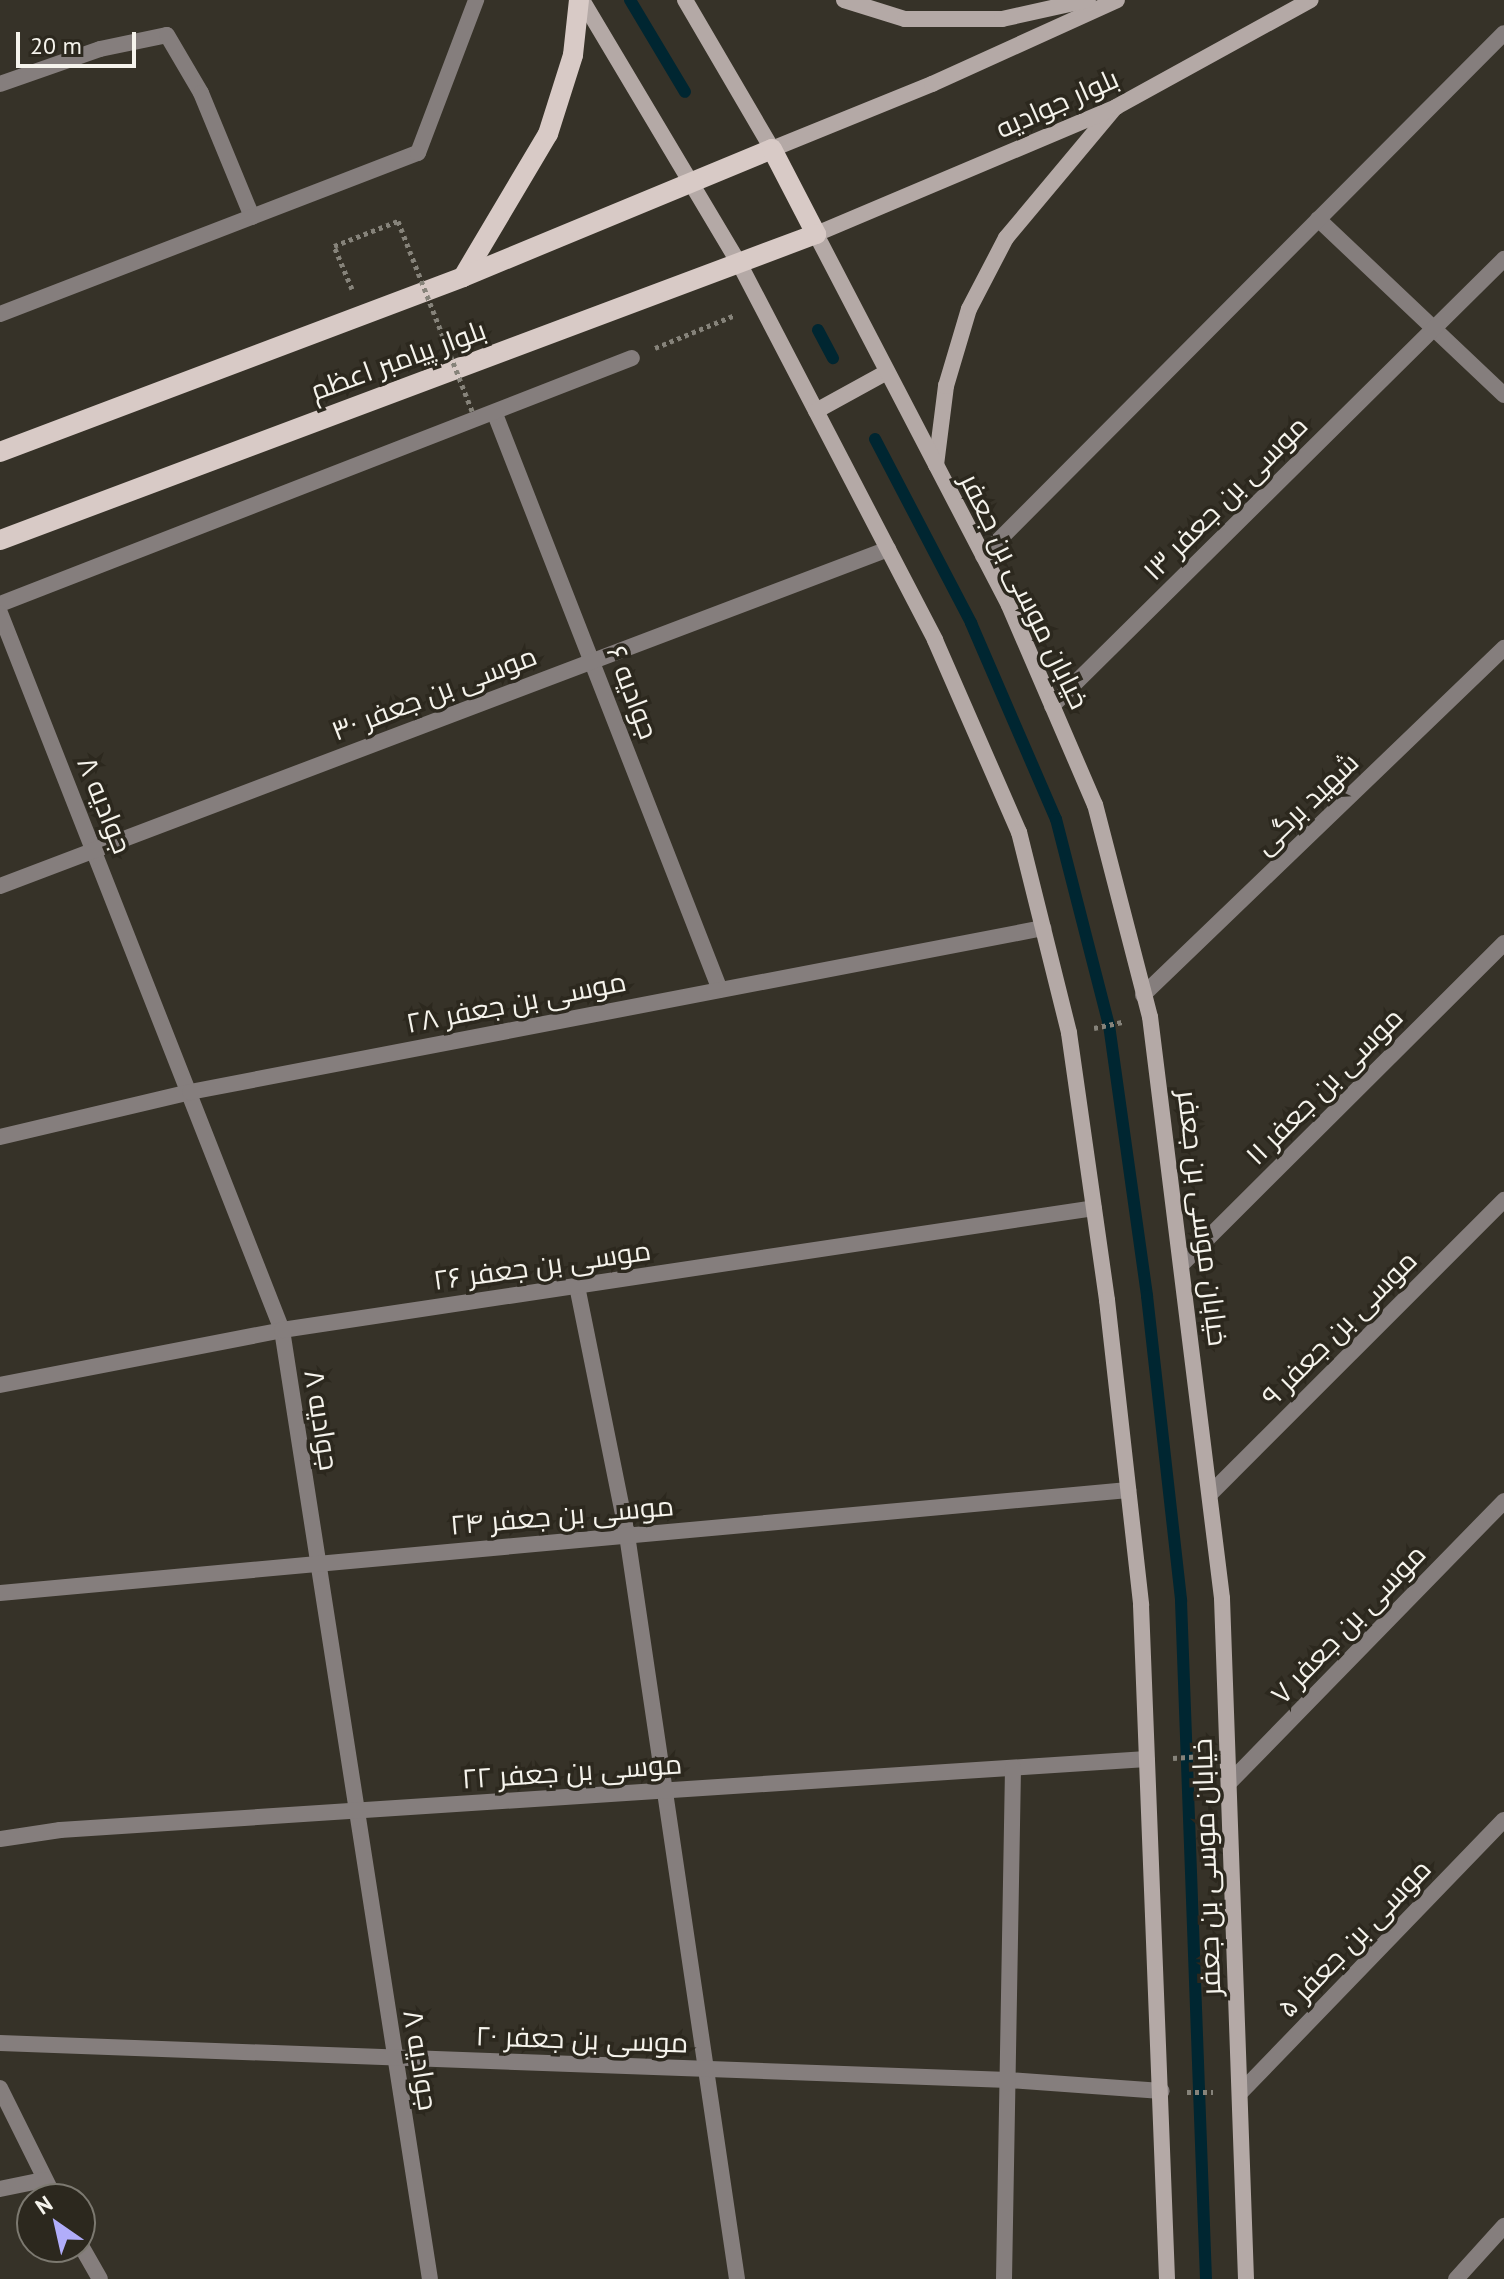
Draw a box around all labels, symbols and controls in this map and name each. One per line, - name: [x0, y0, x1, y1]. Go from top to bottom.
- scale bar: [20, 16, 140, 66]
- text: 20 m: [30, 30, 82, 61]
- street label: بلوار جوادیه: [990, 61, 1124, 145]
- street label: بلوار پیامبر اعظم: [306, 313, 490, 407]
- street label: موسی بن جعفر ۱۳: [1136, 409, 1314, 587]
- street label: خیابان موسی بن جعفر: [953, 468, 1097, 714]
- street label: موسی بن جعفر ۳۰: [327, 638, 541, 748]
- street label: جوادیه ۶: [600, 641, 666, 743]
- street label: شهید برگی: [1247, 745, 1365, 861]
- street label: جوادیه ۸: [70, 752, 140, 858]
- street label: موسی بن جعفر ۲۸: [403, 964, 629, 1040]
- street label: موسی بن جعفر ۱۱: [1238, 1000, 1410, 1172]
- street label: خیابان موسی بن جعفر: [1171, 1088, 1235, 1348]
- street label: موسی بن جعفر ۲۶: [431, 1233, 653, 1297]
- street label: موسی بن جعفر ۹: [1254, 1243, 1424, 1413]
- street label: جوادیه ۸: [297, 1367, 347, 1473]
- street label: موسی بن جعفر ۲۴: [449, 1488, 675, 1542]
- street label: موسی بن جعفر ۷: [1263, 1537, 1433, 1711]
- street label: خیابان موسی بن جعفر: [1185, 1738, 1227, 1996]
- street label: موسی بن جعفر ۲۲: [461, 1747, 683, 1795]
- street label: موسی بن جعفر ۵: [1270, 1852, 1438, 2024]
- street label: جوادیه ۸: [396, 2007, 446, 2113]
- street label: موسی بن جعفر ۲۰: [475, 2018, 689, 2060]
- north arrow: [16, 2183, 96, 2263]
- text: N: [30, 2189, 58, 2220]

